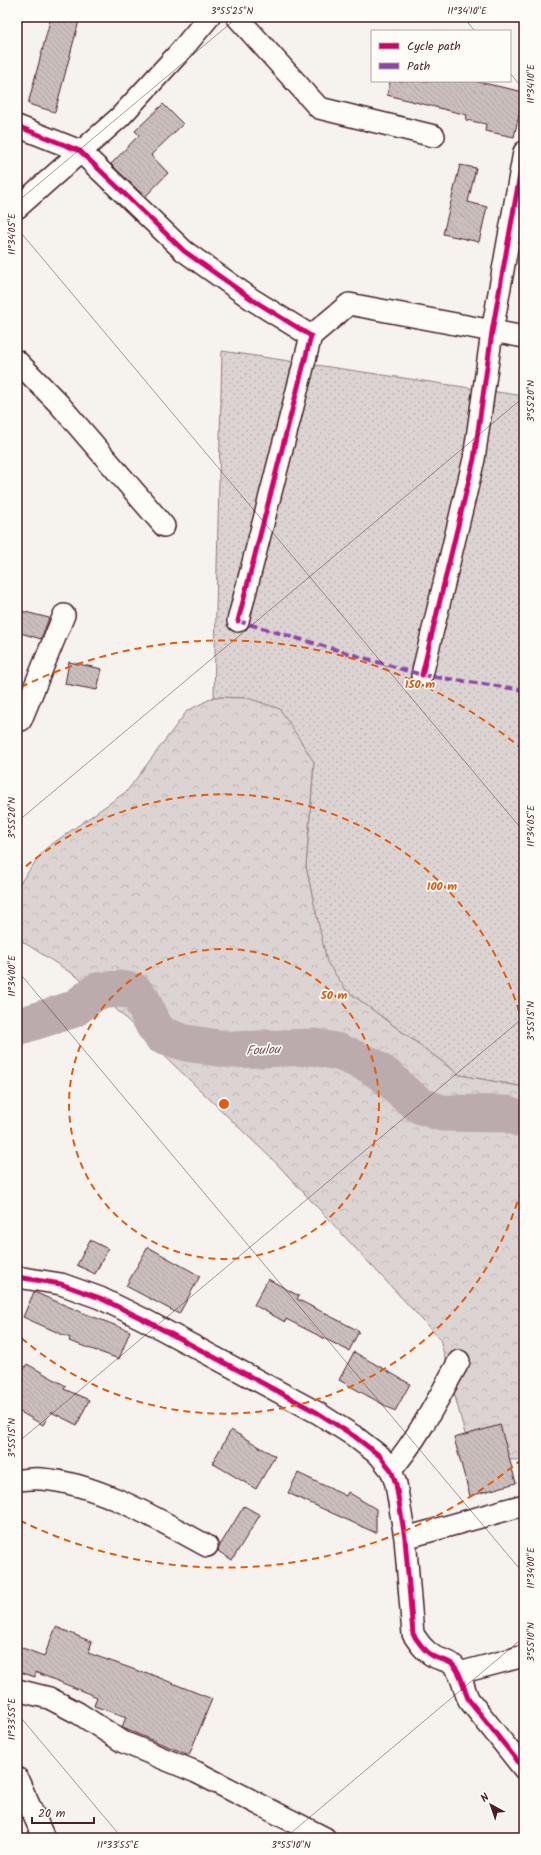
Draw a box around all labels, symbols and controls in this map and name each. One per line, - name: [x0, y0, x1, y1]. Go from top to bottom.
- text: 3°55'25"N: [211, 3, 253, 19]
- text: 11°34'10"E: [447, 3, 488, 19]
- legend: [371, 30, 511, 82]
- text: Cycle path: [407, 37, 461, 56]
- text: Path: [407, 57, 430, 76]
- text: 11°34'10"E: [523, 63, 539, 104]
- text: 11°34'05"E: [4, 212, 20, 255]
- text: 3°55'20"N: [523, 380, 539, 422]
- text: 150 m: [405, 675, 435, 694]
- text: 3°55'20"N: [4, 797, 20, 839]
- text: 11°34'05"E: [523, 804, 539, 847]
- text: 100 m: [427, 877, 457, 896]
- text: 11°34'00"E: [4, 954, 20, 997]
- text: 50 m: [320, 986, 348, 1005]
- text: 3°55'15"N: [523, 1001, 539, 1041]
- water label: Foulou: [245, 1039, 282, 1062]
- centre of rings: [217, 1097, 231, 1111]
- text: 3°55'15"N: [4, 1418, 20, 1458]
- text: 11°34'00"E: [523, 1546, 539, 1589]
- text: 3°55'10"N: [523, 1622, 539, 1662]
- text: 11°33'55"E: [4, 1697, 20, 1740]
- north arrow: [471, 1785, 511, 1825]
- text: N: [477, 1789, 494, 1807]
- scale bar: [32, 1799, 94, 1825]
- text: 20 m: [38, 1804, 66, 1823]
- text: 11°33'55"E: [97, 1837, 140, 1853]
- text: 3°55'10"N: [271, 1837, 311, 1853]

